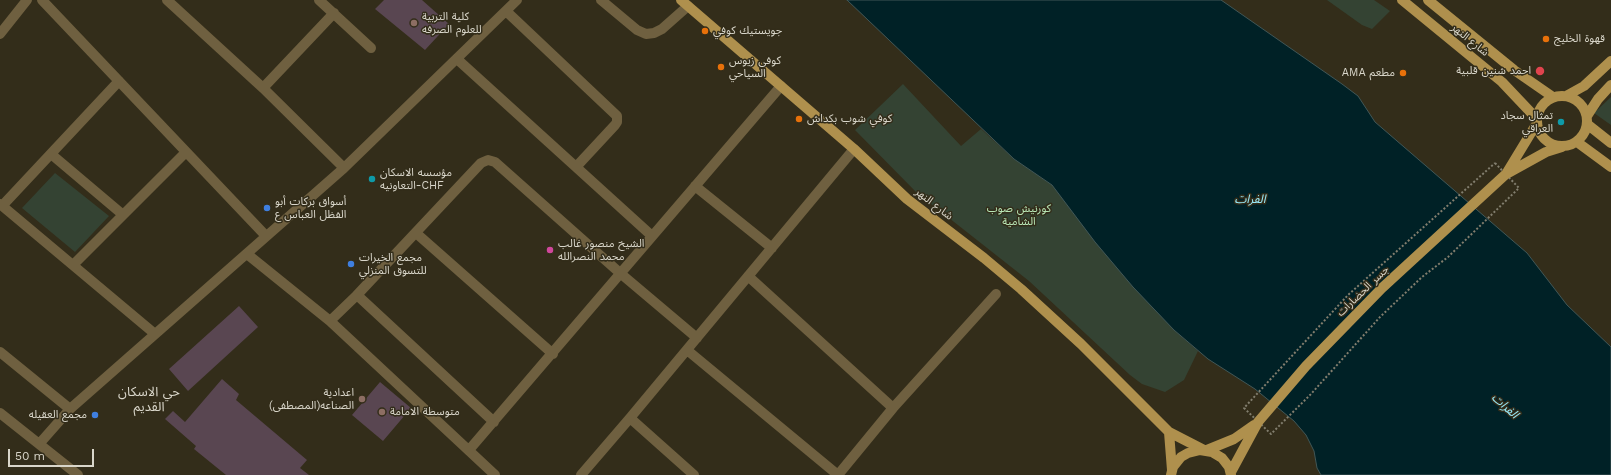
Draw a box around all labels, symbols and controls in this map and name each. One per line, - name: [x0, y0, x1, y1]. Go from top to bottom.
- place label: كلية التربية للعلوم الصرفه: [422, 10, 482, 36]
- marker: كلية التربية للعلوم الصرفه: [409, 18, 419, 28]
- street label: شارع النهر: [1449, 21, 1491, 59]
- place label: جويستيك كوفي: [713, 24, 782, 38]
- marker: جويستيك كوفي: [700, 26, 710, 36]
- place label: قهوة الخليج: [1554, 32, 1605, 46]
- marker: قهوة الخليج: [1541, 34, 1551, 44]
- place label: كوفي زيوس السياحي: [729, 54, 781, 80]
- marker: كوفي زيوس السياحي: [716, 62, 726, 72]
- place label: احمد شنين قلبية: [1456, 64, 1531, 78]
- marker: احمد شنين قلبية: [1534, 65, 1546, 77]
- place label: AMA مطعم: [1342, 66, 1395, 80]
- marker: AMA مطعم: [1398, 68, 1408, 78]
- place label: تمثال سجاد العراقي: [1501, 109, 1553, 135]
- place label: كوفي شوب بكداش: [807, 112, 892, 126]
- marker: كوفي شوب بكداش: [794, 114, 804, 124]
- marker: تمثال سجاد العراقي: [1556, 117, 1566, 127]
- place label: مؤسسه الاسكان التعاونيه-CHF: [380, 166, 452, 192]
- marker: مؤسسه الاسكان التعاونيه-CHF: [367, 174, 377, 184]
- street label: شارع النهر: [912, 185, 956, 223]
- water label: الفرات: [1234, 192, 1266, 206]
- place label: أسواق بركات أبو الفظل العباس ع: [275, 195, 346, 221]
- park label: كورنيش صوب الشامية: [987, 202, 1051, 228]
- marker: أسواق بركات أبو الفظل العباس ع: [262, 203, 272, 213]
- place label: الشيخ منصور غالب محمد النصرالله: [558, 237, 644, 263]
- marker: الشيخ منصور غالب محمد النصرالله: [545, 245, 555, 255]
- place label: مجمع الخيرات للتسوق المنزلي: [359, 251, 427, 277]
- marker: مجمع الخيرات للتسوق المنزلي: [346, 259, 356, 269]
- street label: جسر الحضارات: [1334, 263, 1392, 319]
- district label: حي الاسكان القديم: [118, 384, 180, 415]
- place label: اعدادية الصناعه(المصطفى): [269, 386, 354, 412]
- water label: الفرات: [1489, 390, 1521, 422]
- marker: اعدادية الصناعه(المصطفى): [357, 394, 367, 404]
- place label: متوسطة الامامة: [390, 405, 460, 419]
- marker: متوسطة الامامة: [377, 407, 387, 417]
- place label: مجمع العقيله: [29, 408, 87, 422]
- marker: مجمع العقيله: [90, 410, 100, 420]
- scale bar: [10, 441, 96, 467]
- text: 50 m: [15, 449, 45, 463]

